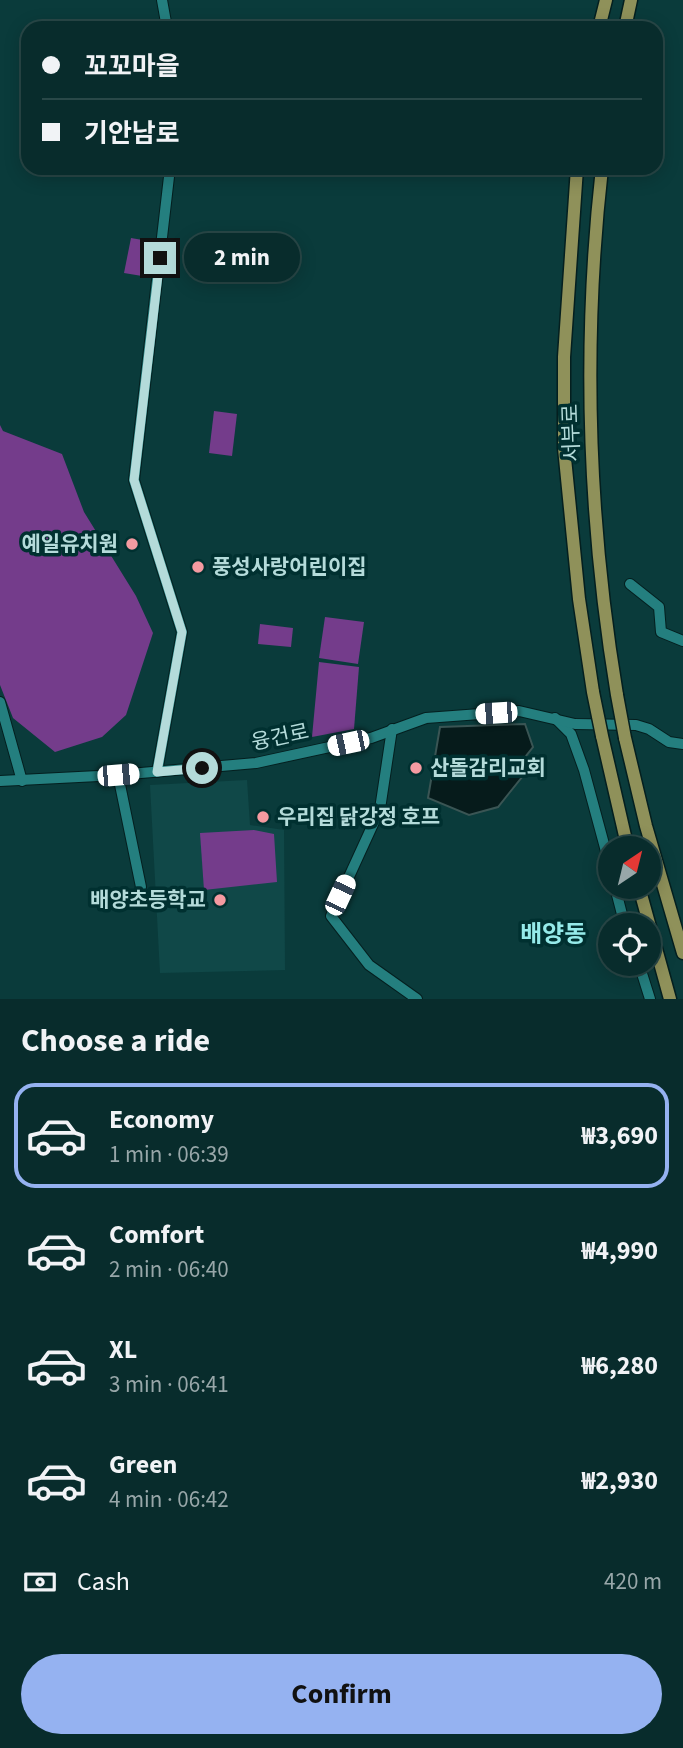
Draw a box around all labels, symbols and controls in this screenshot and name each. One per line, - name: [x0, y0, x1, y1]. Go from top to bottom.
- text: 꼬꼬마을: [84, 48, 180, 85]
- text: 기안남로: [84, 115, 180, 152]
- callout: 2 min: [184, 233, 300, 282]
- text: 2 min: [214, 241, 270, 274]
- route end: [144, 242, 176, 274]
- street label: 서부로: [555, 404, 587, 462]
- place label: 예일유치원: [21, 529, 118, 559]
- marker: 예일유치원: [124, 536, 140, 552]
- place label: 풍성사랑어린이집: [212, 552, 367, 582]
- marker: 풍성사랑어린이집: [190, 559, 206, 575]
- car: [475, 701, 518, 725]
- street label: 융건로: [249, 716, 311, 758]
- car: [326, 728, 371, 758]
- route start: [186, 752, 218, 784]
- place label: 산돌감리교회: [430, 753, 546, 783]
- marker: 산돌감리교회: [408, 760, 424, 776]
- car: [97, 763, 140, 787]
- place label: 우리집 닭강정 호프: [277, 802, 440, 832]
- marker: 우리집 닭강정 호프: [255, 809, 271, 825]
- north arrow: [598, 836, 662, 900]
- map controls: [598, 836, 661, 976]
- car: [322, 872, 359, 918]
- place label: 배양초등학교: [90, 885, 206, 915]
- marker: 배양초등학교: [212, 892, 228, 908]
- button: locate: [598, 913, 661, 976]
- district label: 배양동: [520, 917, 586, 952]
- text: Choose a ride: [21, 1018, 210, 1064]
- text: Economy: [109, 1101, 214, 1138]
- icon: car: [25, 1104, 88, 1167]
- text: ₩3,690: [582, 1117, 658, 1154]
- text: 1 min · 06:39: [109, 1138, 229, 1171]
- text: Comfort: [109, 1216, 204, 1253]
- icon: car: [25, 1219, 88, 1282]
- text: ₩4,990: [582, 1232, 658, 1269]
- text: 2 min · 06:40: [109, 1253, 229, 1286]
- text: XL: [109, 1331, 137, 1368]
- icon: car: [25, 1334, 88, 1397]
- text: ₩6,280: [582, 1347, 658, 1384]
- text: 3 min · 06:41: [109, 1368, 229, 1401]
- text: Green: [109, 1446, 177, 1483]
- icon: car: [25, 1449, 88, 1512]
- text: ₩2,930: [582, 1462, 658, 1499]
- text: 4 min · 06:42: [109, 1483, 229, 1516]
- icon: cash: [21, 1563, 59, 1601]
- text: Cash: [77, 1563, 130, 1600]
- text: 420 m: [604, 1565, 662, 1598]
- button: Confirm: [21, 1654, 662, 1734]

